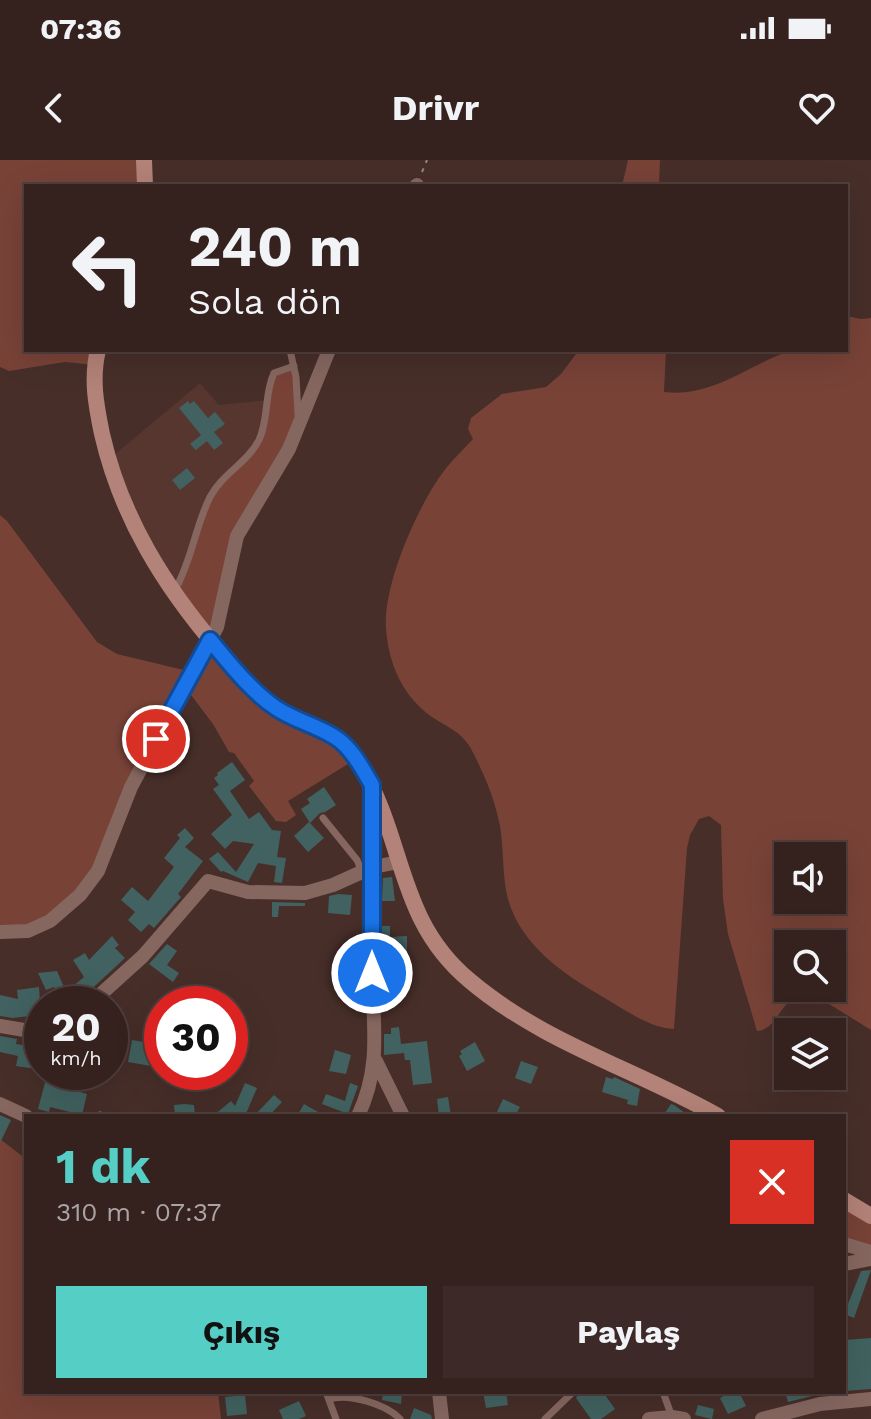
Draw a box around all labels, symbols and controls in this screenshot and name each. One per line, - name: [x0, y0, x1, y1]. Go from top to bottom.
- text: 07:36: [40, 11, 122, 46]
- icon: back: [32, 86, 76, 130]
- icon: heart: [795, 86, 839, 130]
- text: Drivr: [392, 87, 479, 129]
- text: 240 m: [188, 214, 362, 280]
- icon: left: [56, 216, 160, 320]
- text: Sola dön: [188, 281, 342, 323]
- pin: [122, 705, 190, 773]
- icon: arrive: [134, 717, 178, 761]
- map controls: [774, 842, 846, 1090]
- button: sound: [774, 842, 846, 914]
- button: search: [774, 930, 846, 1002]
- position arrow: [330, 931, 414, 1015]
- speed limit sign: 30: [144, 986, 248, 1090]
- text: 20: [51, 1004, 101, 1051]
- button: layers: [774, 1018, 846, 1090]
- text: km/h: [50, 1046, 102, 1070]
- text: 1 dk: [56, 1138, 150, 1195]
- button: close: [730, 1140, 814, 1224]
- text: 310 m · 07:37: [56, 1197, 221, 1227]
- button: Çıkış: [56, 1286, 427, 1378]
- button: Paylaş: [443, 1286, 814, 1378]

